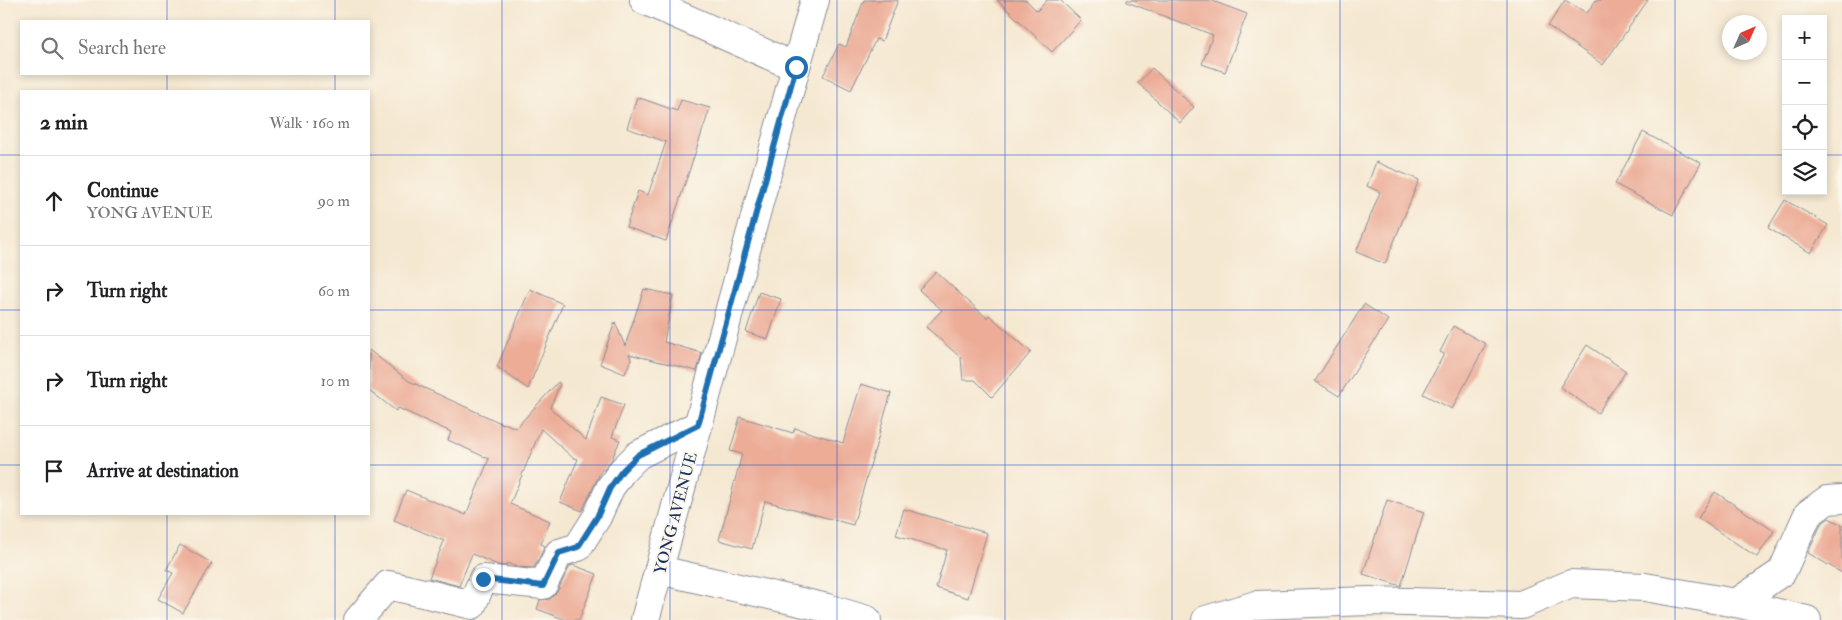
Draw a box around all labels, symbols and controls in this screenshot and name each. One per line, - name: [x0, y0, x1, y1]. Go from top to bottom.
- north arrow: [1722, 15, 1767, 60]
- map controls: [1782, 15, 1827, 195]
- button: +: [1782, 15, 1827, 60]
- search box: [20, 20, 370, 75]
- icon: search: [38, 34, 66, 62]
- text: Search here: [78, 36, 166, 60]
- route start: [785, 56, 808, 79]
- button: −: [1782, 60, 1827, 105]
- button: locate: [1782, 105, 1827, 150]
- text: 2 min: [40, 109, 88, 136]
- text: Walk · 160 m: [269, 113, 350, 133]
- button: layers: [1782, 150, 1827, 195]
- text: Continue: [87, 179, 158, 203]
- icon: ahead: [40, 187, 68, 215]
- text: 90 m: [318, 191, 350, 211]
- text: YONG AVENUE: [87, 203, 212, 223]
- icon: right: [40, 277, 68, 305]
- text: Turn right: [87, 279, 167, 303]
- text: 60 m: [318, 281, 350, 301]
- icon: right: [40, 367, 68, 395]
- text: Turn right: [87, 369, 167, 393]
- text: 10 m: [320, 371, 350, 391]
- street label: YONG AVENUE: [650, 450, 702, 576]
- icon: arrive: [40, 457, 68, 485]
- text: Arrive at destination: [87, 459, 239, 483]
- route end: [472, 568, 495, 591]

